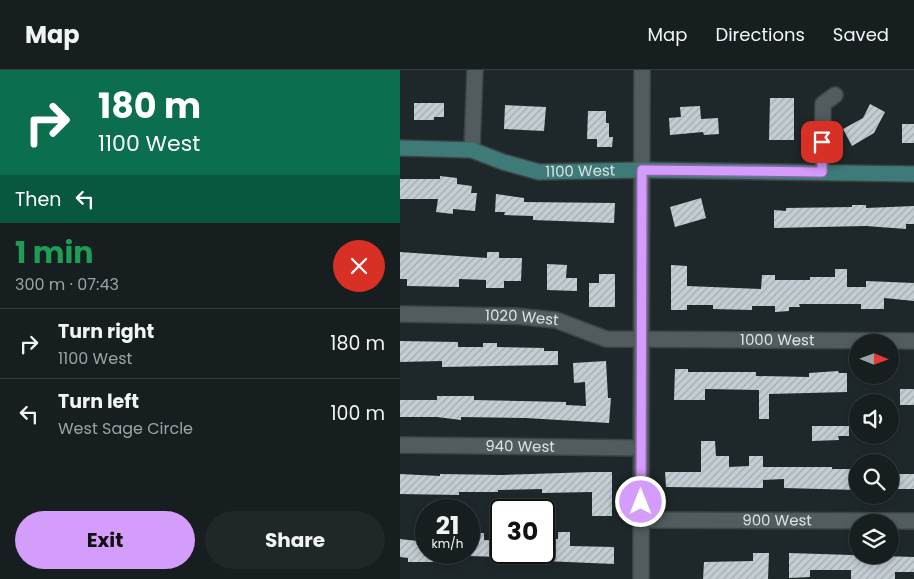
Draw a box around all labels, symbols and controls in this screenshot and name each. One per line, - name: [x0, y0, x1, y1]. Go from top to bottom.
- text: Map: [25, 18, 80, 51]
- text: Map: [648, 22, 687, 47]
- text: Directions: [715, 22, 805, 47]
- text: Saved: [833, 22, 889, 47]
- text: 180 m: [98, 81, 201, 130]
- icon: right: [15, 90, 80, 155]
- pin: [801, 121, 843, 163]
- text: 1100 West: [98, 128, 200, 159]
- icon: arrive: [808, 128, 836, 156]
- street label: 1100 West: [545, 160, 615, 182]
- icon: left: [71, 185, 99, 213]
- text: Then: [15, 186, 61, 213]
- text: 1 min: [15, 231, 93, 274]
- button: close: [333, 240, 385, 292]
- text: 300 m · 07:43: [15, 273, 119, 296]
- street label: 1020 West: [485, 304, 560, 330]
- text: Turn right: [58, 318, 154, 345]
- street label: 1000 West: [740, 329, 815, 350]
- icon: right: [15, 330, 43, 358]
- text: 180 m: [330, 330, 385, 357]
- north arrow: [849, 334, 899, 384]
- map controls: [849, 334, 899, 564]
- text: 1100 West: [58, 347, 132, 370]
- text: Turn left: [58, 388, 139, 415]
- button: sound: [849, 394, 899, 444]
- icon: left: [15, 400, 43, 428]
- text: 100 m: [330, 400, 385, 427]
- text: West Sage Circle: [58, 417, 193, 440]
- street label: 940 West: [485, 435, 555, 457]
- button: search: [849, 454, 899, 504]
- position arrow: [614, 475, 666, 527]
- speed limit sign: 30: [490, 499, 555, 564]
- text: 21: [436, 508, 459, 543]
- street label: 900 West: [742, 509, 812, 531]
- button: Exit: [15, 511, 195, 569]
- button: Share: [205, 511, 385, 569]
- button: layers: [849, 514, 899, 564]
- text: km/h: [432, 535, 463, 552]

